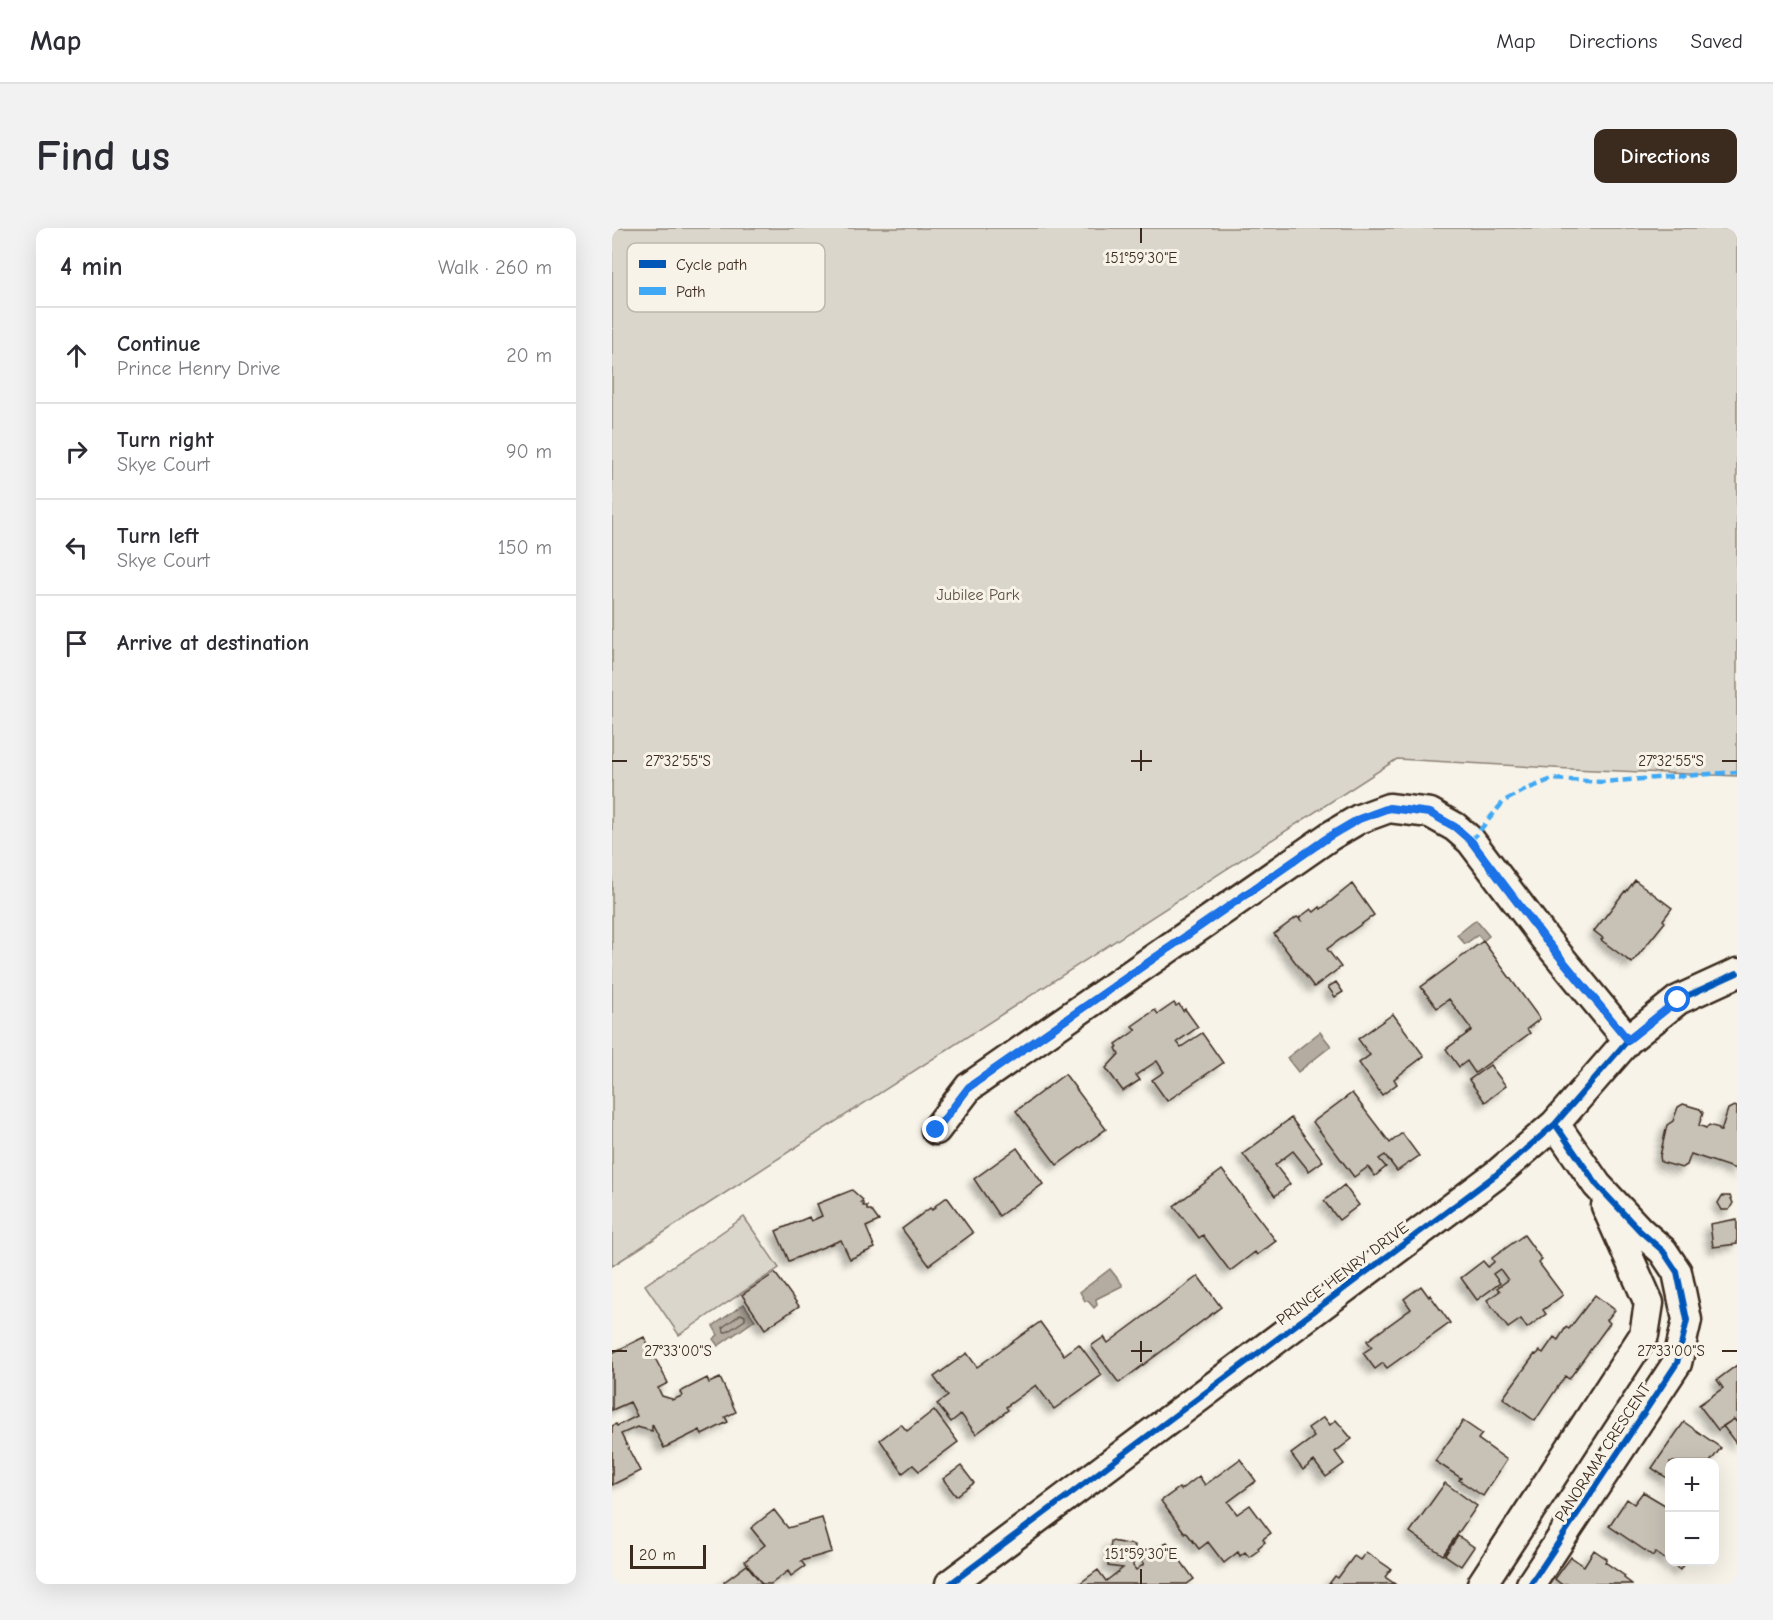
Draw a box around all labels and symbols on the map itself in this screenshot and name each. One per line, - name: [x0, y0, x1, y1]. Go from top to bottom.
- legend: [627, 243, 825, 312]
- text: 151°59'30"E: [1105, 249, 1177, 267]
- text: Cycle path: [676, 256, 747, 274]
- text: Path: [676, 283, 706, 301]
- park label: Jubilee Park: [936, 586, 1020, 604]
- text: 27°32'55"S: [645, 752, 711, 770]
- text: 27°32'55"S: [1638, 752, 1704, 770]
- route start: [1664, 986, 1690, 1012]
- route end: [922, 1116, 948, 1142]
- street label: PRINCE HENRY DRIVE: [1273, 1218, 1412, 1329]
- text: 27°33'00"S: [644, 1342, 712, 1360]
- text: 27°33'00"S: [1637, 1342, 1705, 1360]
- street label: PANORAMA CRESCENT: [1551, 1379, 1655, 1525]
- scale bar: [630, 1542, 706, 1570]
- text: 151°59'30"E: [1105, 1545, 1177, 1563]

